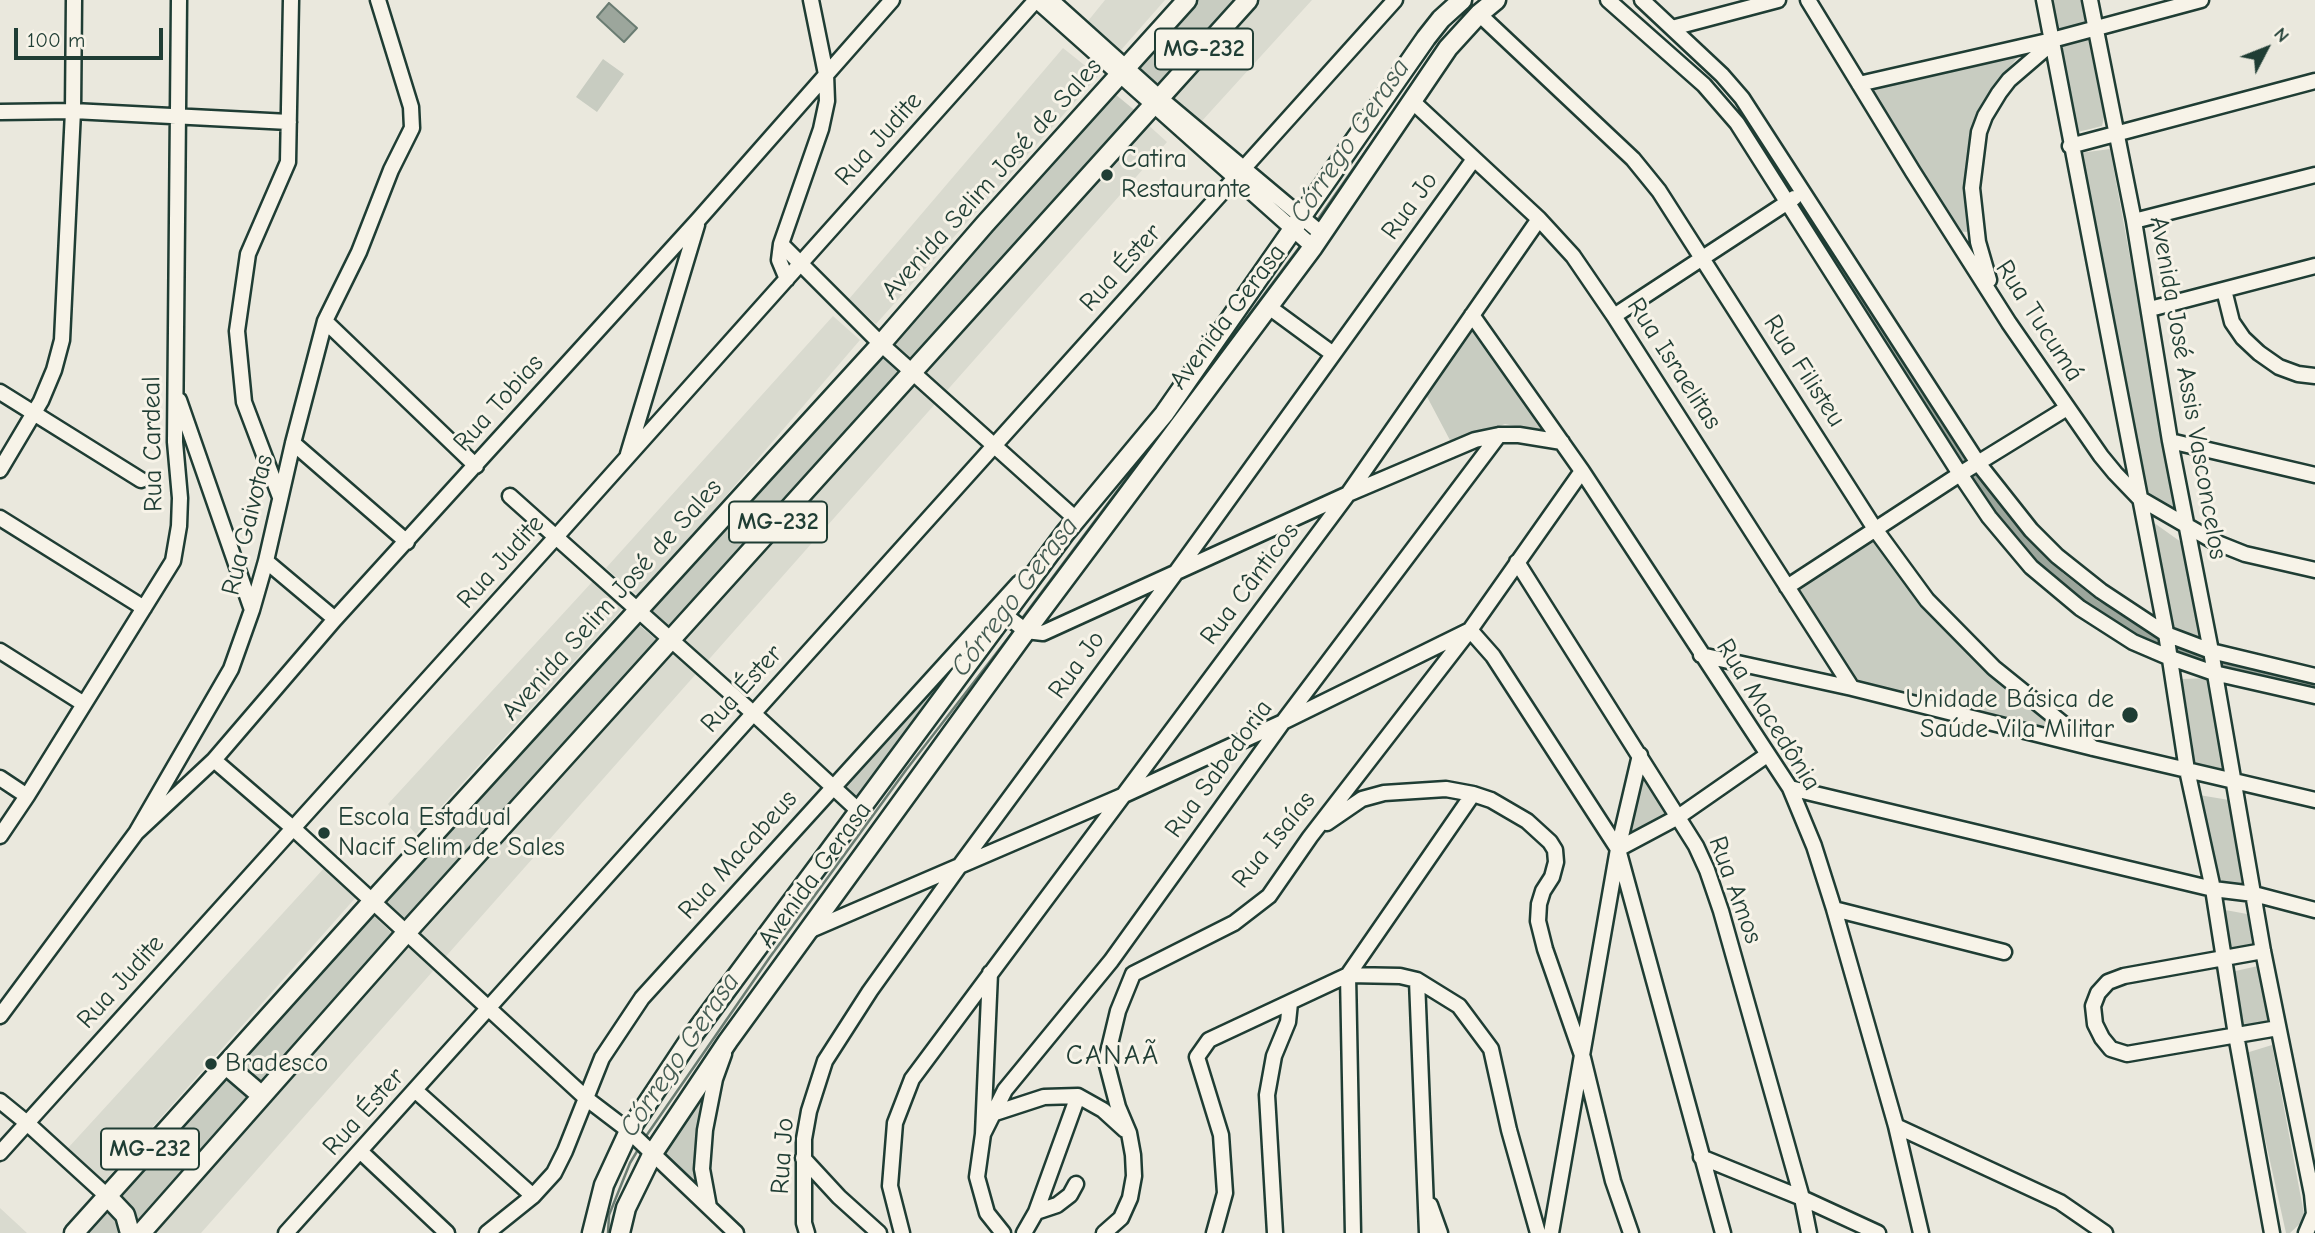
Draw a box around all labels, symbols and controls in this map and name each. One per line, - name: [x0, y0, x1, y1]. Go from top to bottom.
- scale bar: [18, 14, 166, 58]
- north arrow: [2231, 14, 2301, 84]
- text: N: [2269, 23, 2294, 47]
- text: 100 m: [27, 28, 85, 52]
- road number: MG-232: [1155, 28, 1253, 70]
- street label: Avenida Selim José de Sales: [875, 52, 1109, 306]
- water label: Córrego Gerasa: [1283, 52, 1417, 230]
- street label: Rua Judite: [829, 86, 929, 192]
- place label: Catira Restaurante: [1121, 144, 1251, 206]
- street label: Rua Jo: [1375, 166, 1445, 246]
- marker: Catira Restaurante: [1099, 167, 1115, 183]
- street label: Avenida José Assis Vasconcelos: [2142, 214, 2234, 562]
- street label: Rua Éster: [1073, 218, 1169, 318]
- street label: Avenida Gerasa: [1163, 238, 1293, 396]
- street label: Rua Tucumá: [1988, 254, 2090, 388]
- street label: Rua Israelitas: [1620, 292, 1728, 436]
- street label: Rua Filisteu: [1756, 309, 1852, 433]
- street label: Rua Tobias: [447, 348, 551, 458]
- street label: Rua Cardeal: [136, 376, 170, 512]
- street label: Rua Gaivotas: [215, 452, 281, 598]
- street label: Avenida Selim José de Sales: [495, 473, 729, 727]
- road number: MG-232: [729, 502, 827, 542]
- street label: Rua Judite: [451, 509, 551, 615]
- water label: Córrego Gerasa: [944, 511, 1086, 683]
- street label: Rua Cânticos: [1194, 517, 1306, 651]
- street label: Rua Jo: [1042, 625, 1112, 705]
- street label: Rua Macedônia: [1709, 633, 1827, 797]
- street label: Rua Éster: [694, 639, 790, 739]
- place label: Unidade Básica de Saúde Vila Militar: [1905, 684, 2114, 746]
- street label: Rua Sabedoria: [1159, 694, 1279, 844]
- marker: Unidade Básica de Saúde Vila Militar: [2120, 705, 2140, 725]
- street label: Rua Macabeus: [672, 784, 804, 926]
- street label: Rua Isaías: [1226, 785, 1322, 895]
- street label: Avenida Gerasa: [751, 796, 879, 954]
- place label: Escola Estadual Nacif Selim de Sales: [338, 802, 565, 864]
- marker: Escola Estadual Nacif Selim de Sales: [316, 825, 332, 841]
- street label: Rua Amos: [1701, 832, 1769, 948]
- street label: Rua Judite: [71, 929, 171, 1035]
- water label: Córrego Gerasa: [613, 966, 747, 1144]
- district label: CANAÃ: [1066, 1039, 1160, 1073]
- place label: Bradesco: [225, 1048, 328, 1080]
- marker: Bradesco: [203, 1056, 219, 1072]
- street label: Rua Éster: [316, 1062, 412, 1162]
- street label: Rua Jo: [765, 1117, 801, 1195]
- road number: MG-232: [101, 1128, 199, 1170]

